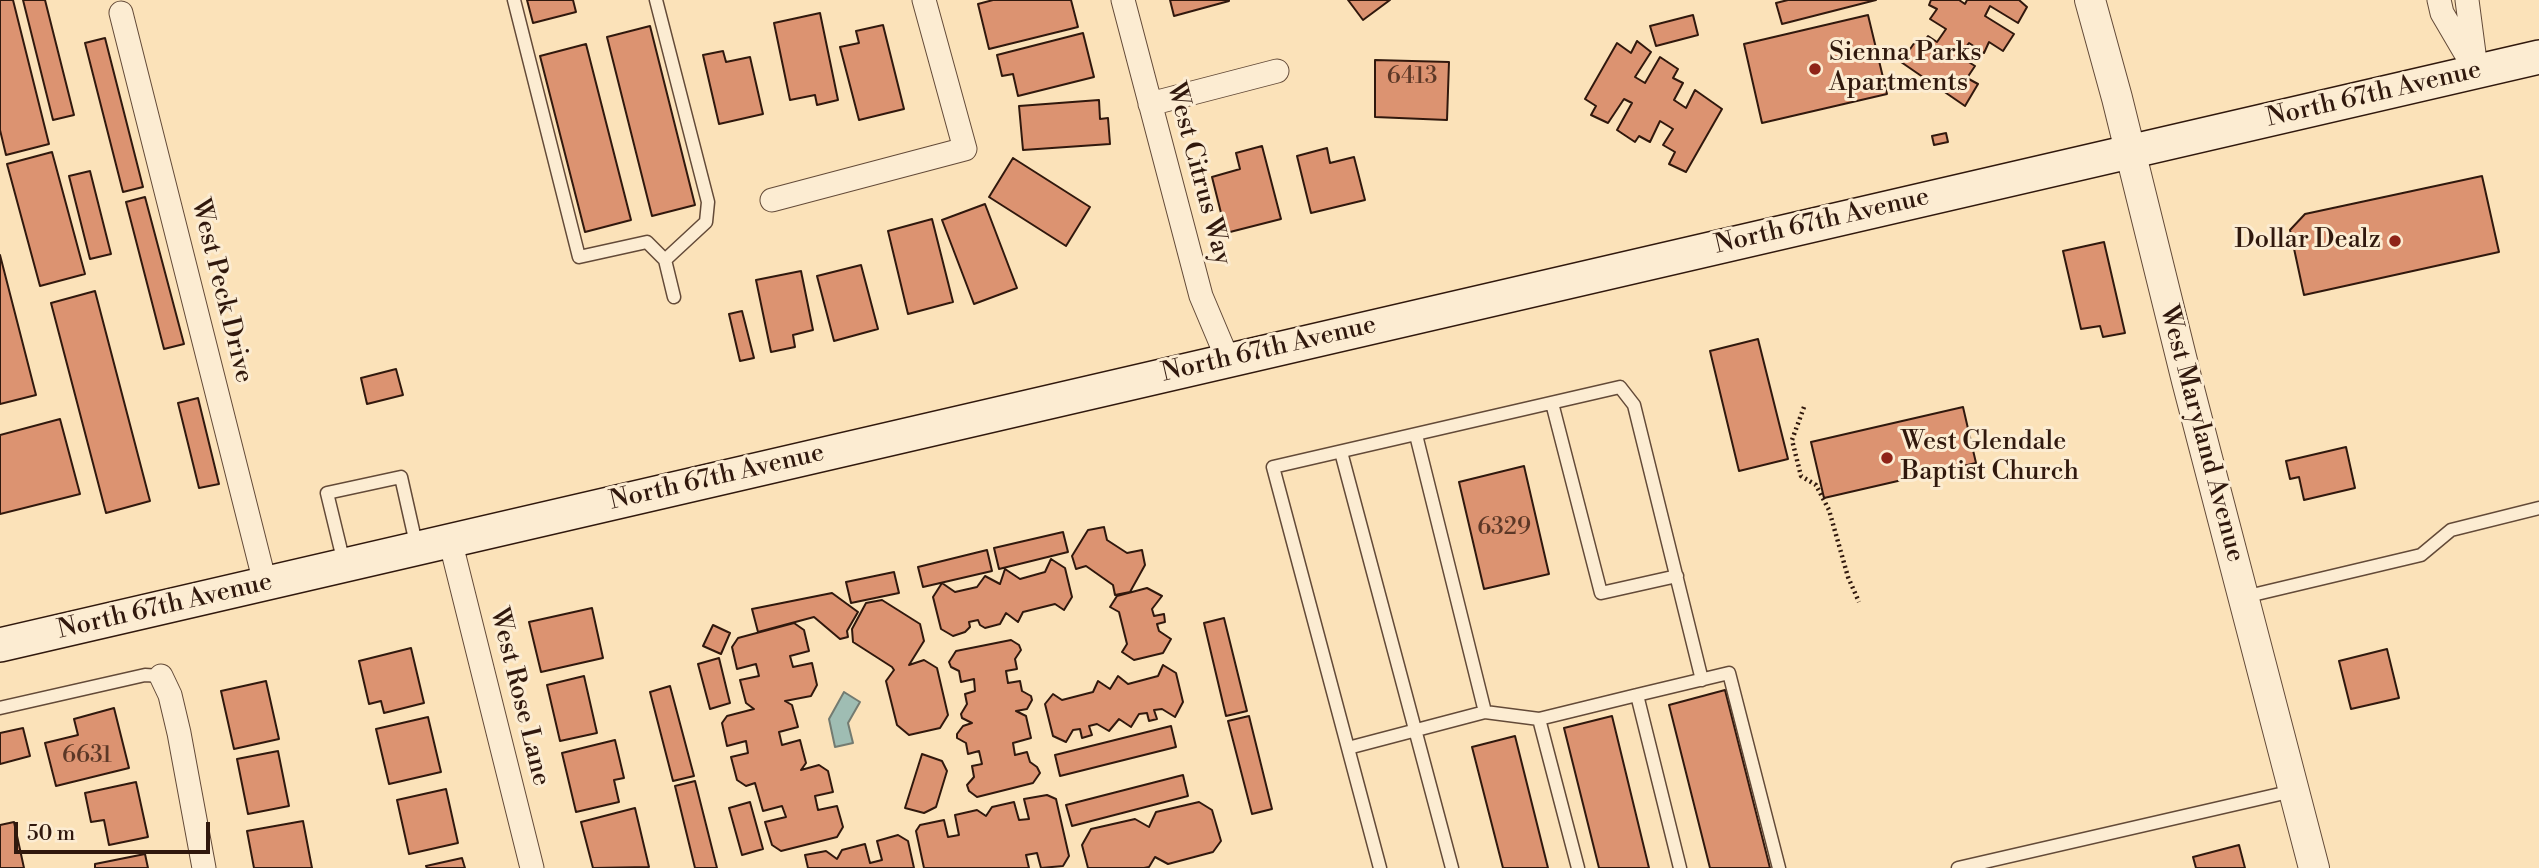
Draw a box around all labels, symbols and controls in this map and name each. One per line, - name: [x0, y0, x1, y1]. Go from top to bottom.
- place label: Sienna Parks Apartments: [1829, 38, 1982, 100]
- street label: North 67th Avenue: [2264, 55, 2484, 135]
- marker: Sienna Parks Apartments: [1807, 61, 1823, 77]
- house number: 6413: [1387, 63, 1437, 91]
- street label: West Citrus Way: [1159, 79, 1237, 269]
- street label: North 67th Avenue: [1712, 182, 1932, 262]
- street label: West Peck Drive: [183, 196, 259, 386]
- place label: Dollar Dealz: [2234, 225, 2381, 257]
- marker: Dollar Dealz: [2387, 233, 2403, 249]
- street label: West Maryland Avenue: [2152, 302, 2250, 566]
- street label: North 67th Avenue: [1159, 310, 1379, 390]
- place label: West Glendale Baptist Church: [1901, 427, 2079, 488]
- street label: North 67th Avenue: [607, 438, 827, 518]
- marker: West Glendale Baptist Church: [1879, 450, 1895, 466]
- house number: 6329: [1477, 514, 1531, 542]
- street label: North 67th Avenue: [55, 567, 275, 647]
- street label: West Rose Lane: [482, 605, 556, 789]
- house number: 6631: [62, 742, 112, 770]
- scale bar: [18, 808, 214, 852]
- text: 50 m: [27, 821, 75, 847]

